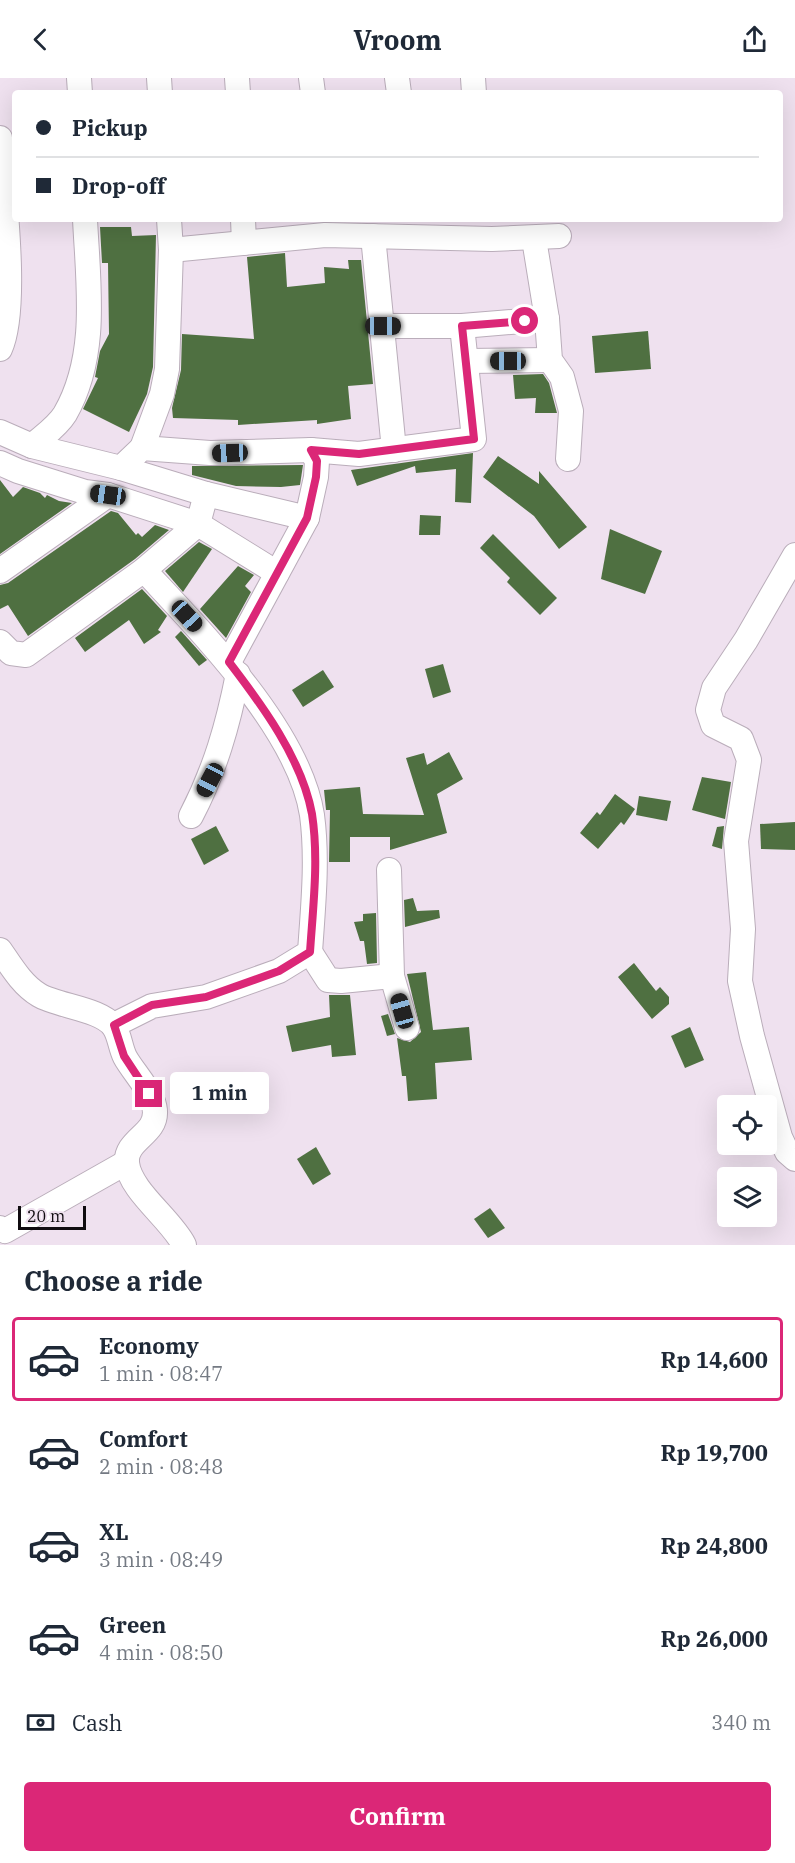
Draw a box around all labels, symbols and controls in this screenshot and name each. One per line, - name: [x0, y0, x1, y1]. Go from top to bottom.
- text: Vroom: [353, 22, 442, 57]
- icon: back: [24, 23, 57, 56]
- icon: share: [738, 23, 771, 56]
- text: Pickup: [72, 113, 148, 142]
- text: Drop-off: [72, 171, 166, 200]
- route start: [511, 307, 538, 334]
- car: [365, 317, 401, 335]
- car: [490, 352, 526, 370]
- car: [212, 443, 248, 463]
- car: [89, 484, 127, 506]
- car: [168, 597, 206, 635]
- car: [194, 760, 226, 800]
- car: [388, 991, 416, 1031]
- callout: 1 min: [170, 1073, 269, 1115]
- text: 1 min: [192, 1079, 248, 1106]
- route end: [135, 1080, 162, 1107]
- map controls: [717, 1095, 777, 1227]
- button: locate: [717, 1095, 777, 1155]
- button: layers: [717, 1167, 777, 1227]
- scale bar: [18, 1203, 86, 1230]
- text: 20 m: [27, 1206, 65, 1226]
- text: Choose a ride: [24, 1263, 203, 1298]
- text: Economy: [99, 1331, 199, 1360]
- icon: car: [27, 1332, 81, 1386]
- text: Rp 14,600: [661, 1345, 768, 1374]
- text: 1 min · 08:47: [99, 1360, 223, 1387]
- text: Comfort: [99, 1424, 188, 1453]
- icon: car: [27, 1425, 81, 1479]
- text: Rp 19,700: [661, 1438, 768, 1467]
- text: 2 min · 08:48: [99, 1453, 223, 1480]
- text: XL: [99, 1517, 129, 1546]
- icon: car: [27, 1518, 81, 1572]
- text: Rp 24,800: [661, 1531, 768, 1560]
- text: 3 min · 08:49: [99, 1546, 223, 1573]
- text: Green: [99, 1610, 166, 1639]
- icon: car: [27, 1611, 81, 1665]
- text: Rp 26,000: [661, 1624, 768, 1653]
- text: 4 min · 08:50: [99, 1639, 223, 1666]
- icon: cash: [24, 1706, 57, 1739]
- text: Cash: [72, 1708, 123, 1737]
- text: 340 m: [711, 1709, 771, 1736]
- button: Confirm: [24, 1782, 771, 1851]

